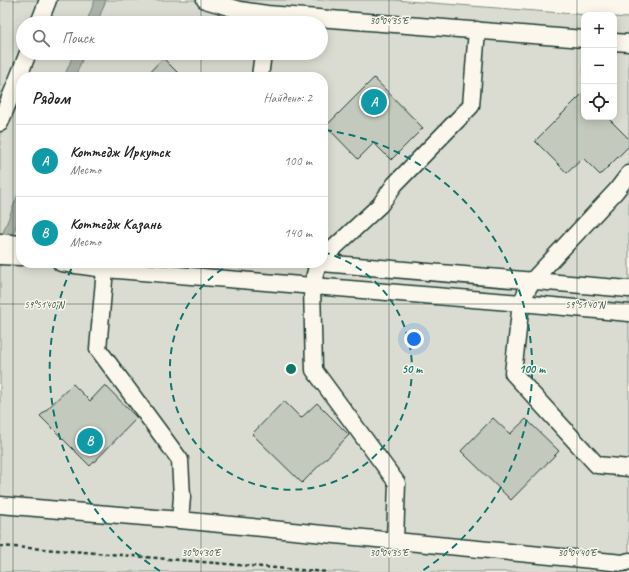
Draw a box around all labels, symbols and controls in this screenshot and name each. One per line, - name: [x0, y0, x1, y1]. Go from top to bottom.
- map controls: [581, 12, 617, 120]
- button: +: [581, 12, 617, 48]
- text: 30°04'35"E: [370, 14, 410, 27]
- search box: [16, 16, 328, 60]
- icon: search: [30, 27, 52, 49]
- text: Поиск: [62, 29, 94, 48]
- button: −: [581, 48, 617, 84]
- button: locate: [581, 84, 617, 120]
- pin: A: [361, 87, 387, 117]
- text: Рядом: [32, 88, 70, 109]
- text: Найдено: 2: [264, 90, 312, 106]
- text: Коттедж Иркутск: [70, 143, 170, 162]
- text: A: [42, 153, 48, 169]
- text: 100 m: [284, 153, 312, 169]
- text: Место: [70, 162, 101, 178]
- text: Коттедж Казань: [70, 215, 161, 234]
- text: B: [42, 225, 48, 241]
- text: 140 m: [284, 225, 312, 241]
- text: Место: [70, 234, 101, 250]
- text: 59°51'40"N: [24, 298, 66, 311]
- text: 59°51'40"N: [565, 298, 607, 311]
- your location: [404, 329, 424, 349]
- text: 50 m: [402, 361, 423, 377]
- text: 100 m: [519, 361, 546, 377]
- centre of rings: [284, 362, 298, 376]
- pin: B: [77, 426, 103, 456]
- text: 30°04'30"E: [182, 546, 222, 559]
- text: 30°04'35"E: [370, 546, 410, 559]
- text: 30°04'40"E: [558, 546, 598, 559]

